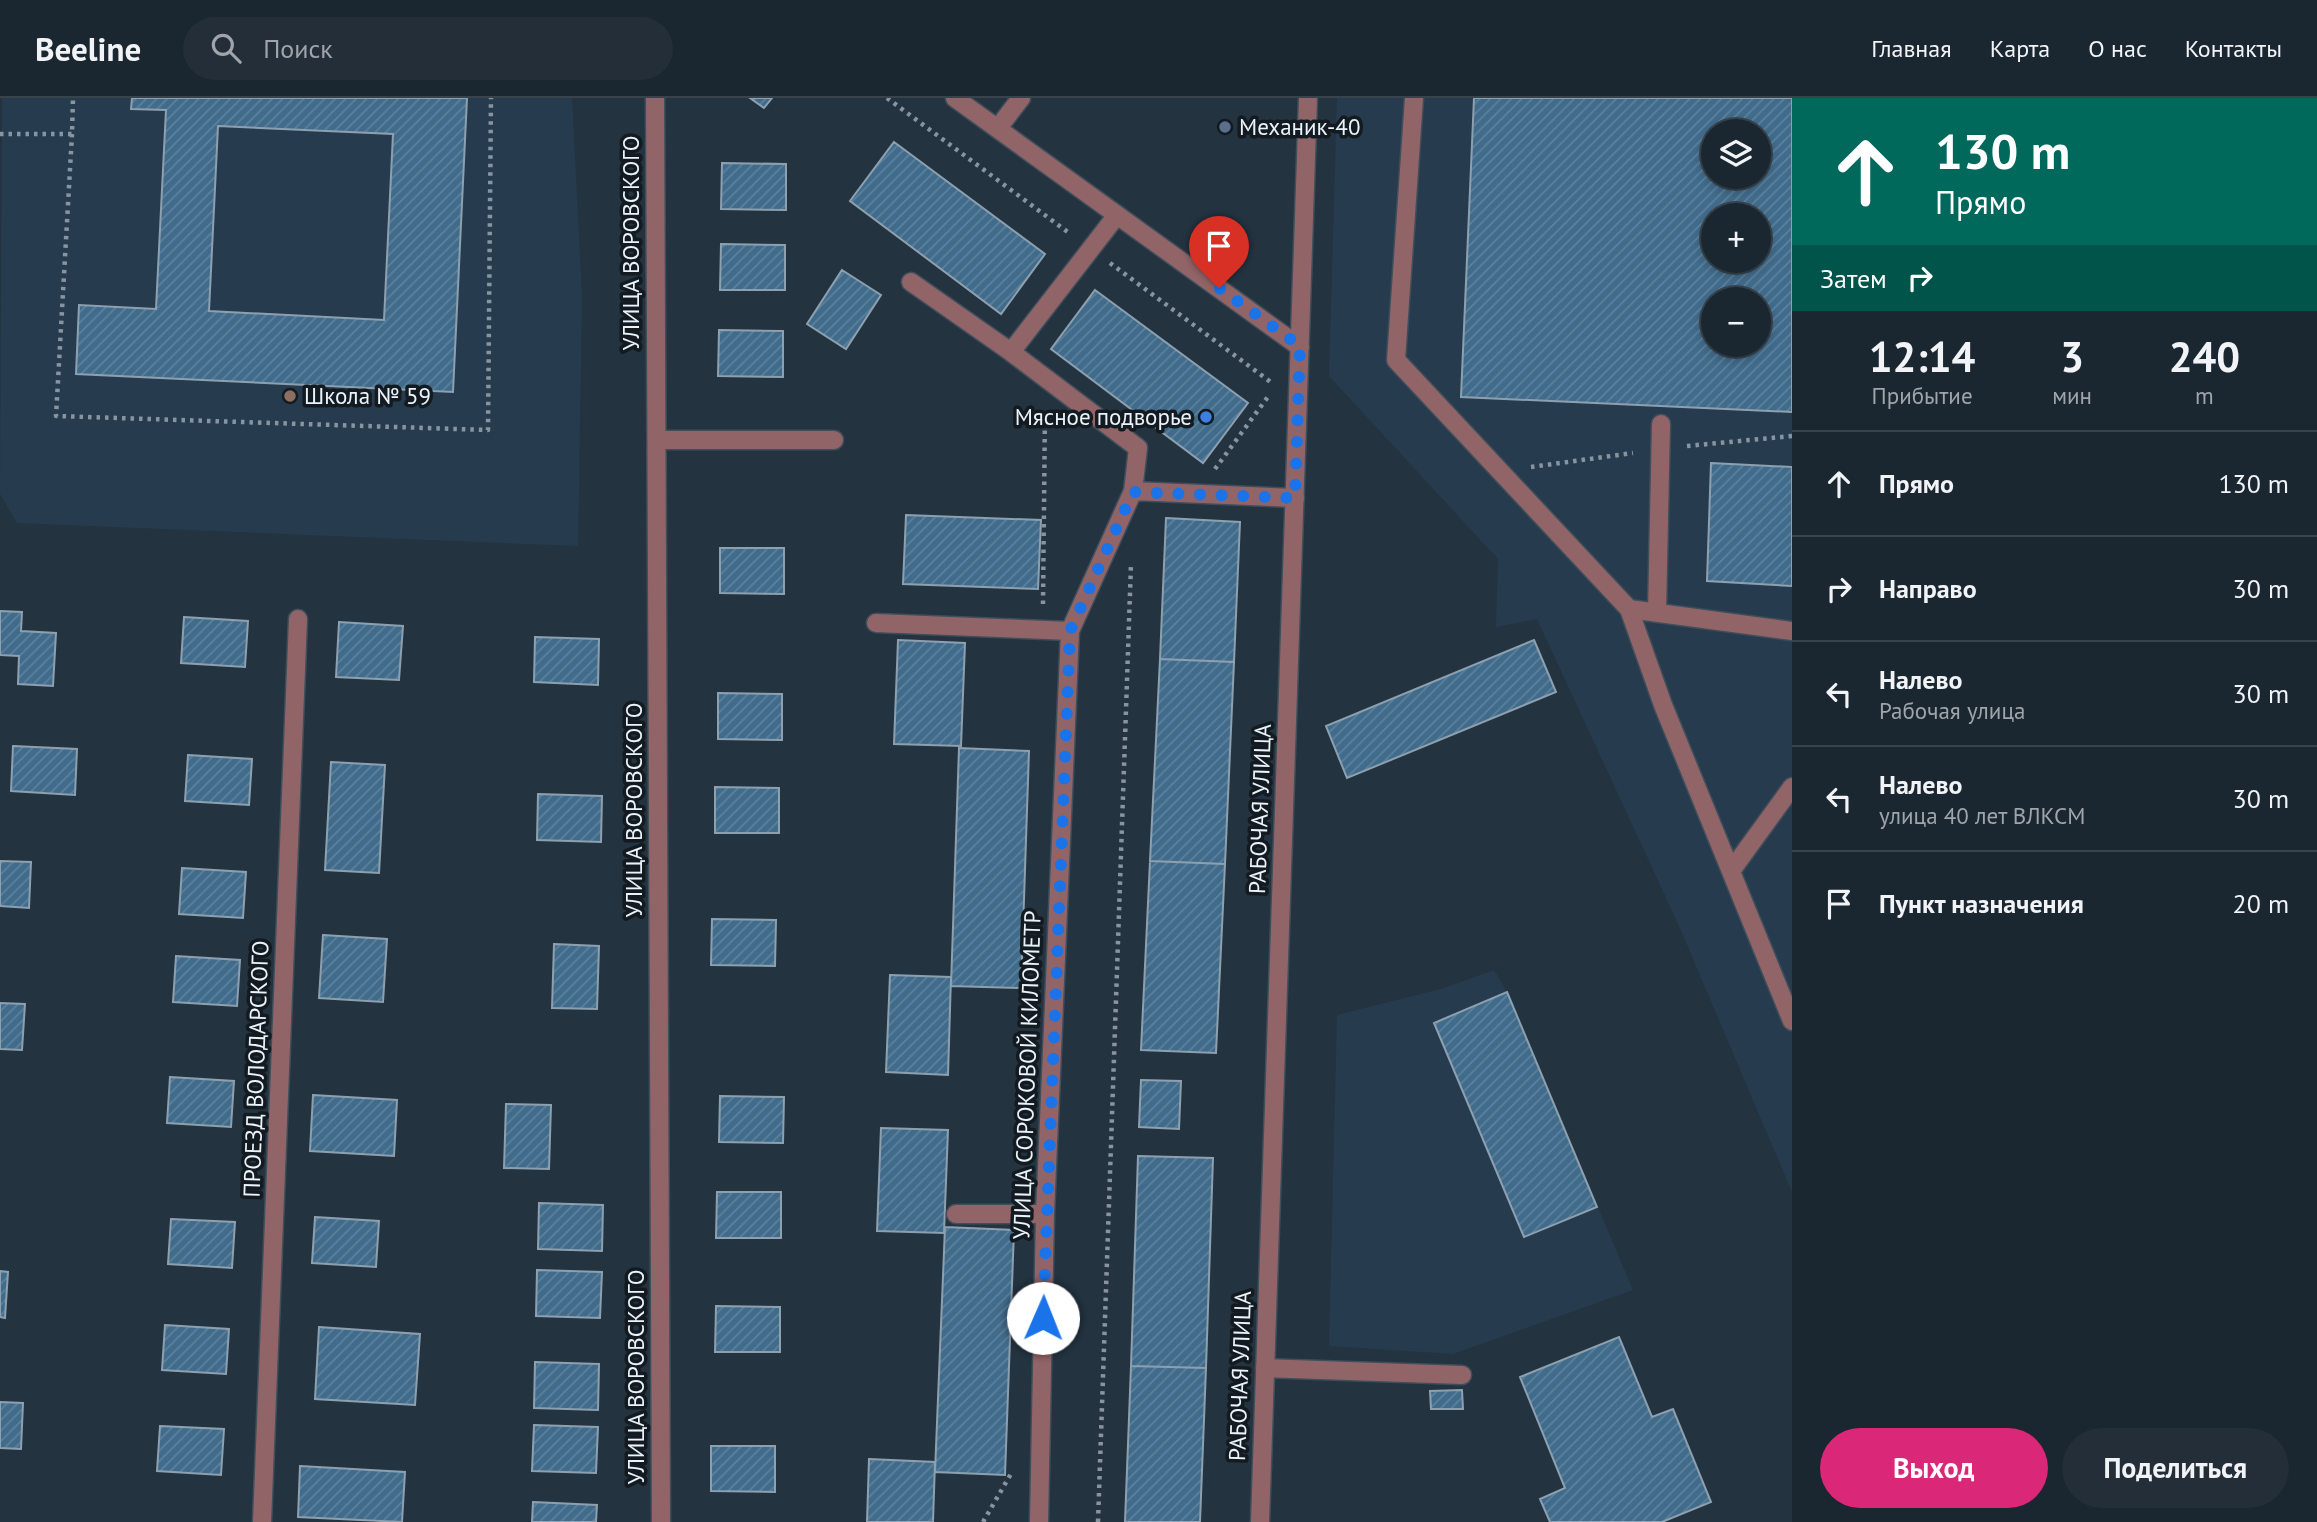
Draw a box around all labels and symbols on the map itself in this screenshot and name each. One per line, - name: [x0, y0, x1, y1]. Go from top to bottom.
- place label: Механик-40: [1239, 112, 1360, 141]
- marker: Механик-40: [1217, 119, 1233, 135]
- street label: УЛИЦА ВОРОВСКОГО: [616, 135, 645, 351]
- pin: [1189, 216, 1249, 288]
- place label: Школа № 59: [304, 381, 431, 410]
- marker: Школа № 59: [282, 388, 298, 404]
- place label: Мясное подворье: [1015, 402, 1192, 431]
- marker: Мясное подворье: [1198, 409, 1214, 425]
- street label: УЛИЦА ВОРОВСКОГО: [619, 702, 648, 918]
- street label: РАБОЧАЯ УЛИЦА: [1242, 723, 1277, 895]
- street label: УЛИЦА СОРОКОВОЙ КИЛОМЕТР: [1006, 910, 1047, 1240]
- street label: ПРОЕЗД ВОЛОДАРСКОГО: [237, 940, 274, 1198]
- street label: УЛИЦА ВОРОВСКОГО: [621, 1269, 650, 1485]
- position arrow: [1006, 1281, 1080, 1355]
- street label: РАБОЧАЯ УЛИЦА: [1222, 1290, 1257, 1462]

